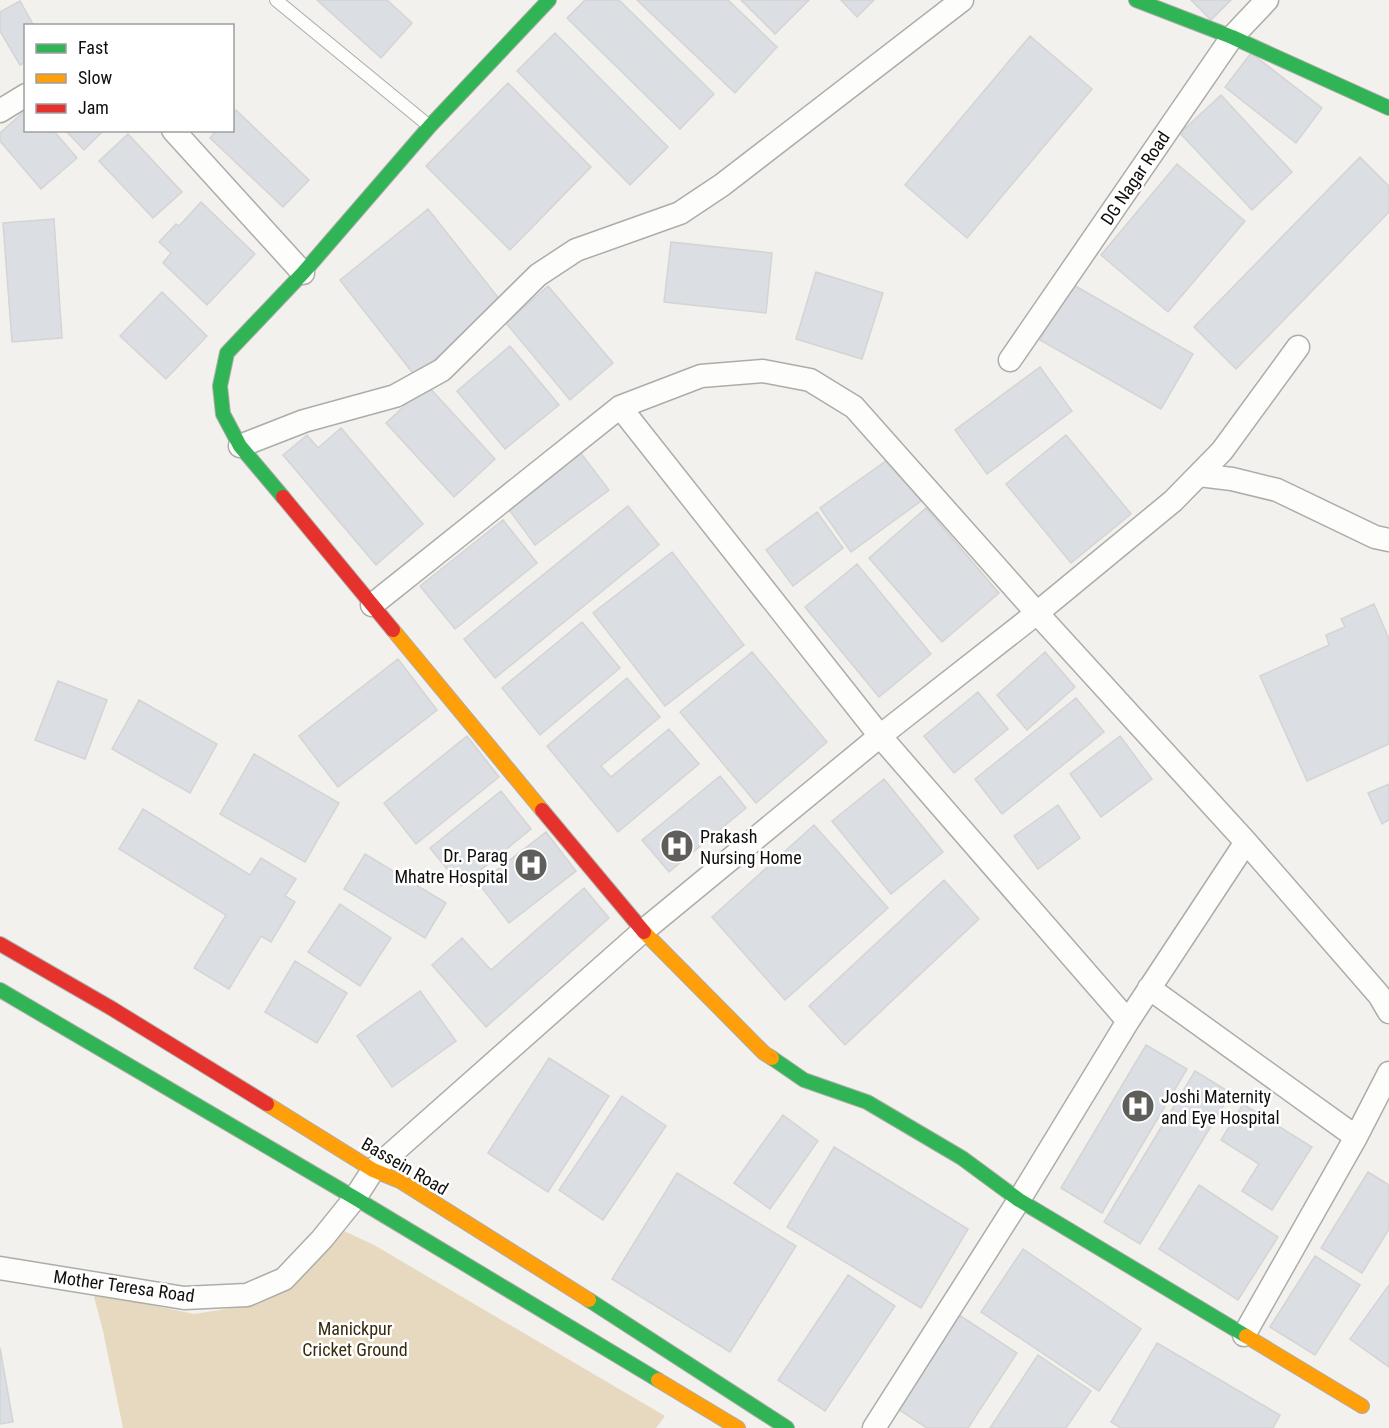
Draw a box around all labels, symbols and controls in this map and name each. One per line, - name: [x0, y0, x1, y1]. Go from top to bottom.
- legend: [24, 24, 234, 132]
- text: Fast: [78, 37, 109, 58]
- text: Slow: [78, 67, 113, 88]
- text: Jam: [78, 97, 109, 118]
- street label: DG Nagar Road: [1096, 127, 1174, 229]
- place label: Prakash Nursing Home: [700, 826, 802, 868]
- hospital icon: Prakash Nursing Home: [659, 828, 695, 864]
- place label: Dr. Parag Mhatre Hospital: [394, 845, 508, 887]
- hospital icon: Dr. Parag Mhatre Hospital: [513, 847, 549, 883]
- place label: Joshi Maternity and Eye Hospital: [1161, 1086, 1280, 1128]
- hospital icon: Joshi Maternity and Eye Hospital: [1120, 1088, 1156, 1124]
- street label: Bassein Road: [358, 1133, 452, 1199]
- street label: Mother Teresa Road: [52, 1266, 196, 1306]
- park label: Manickpur Cricket Ground: [302, 1318, 408, 1360]

